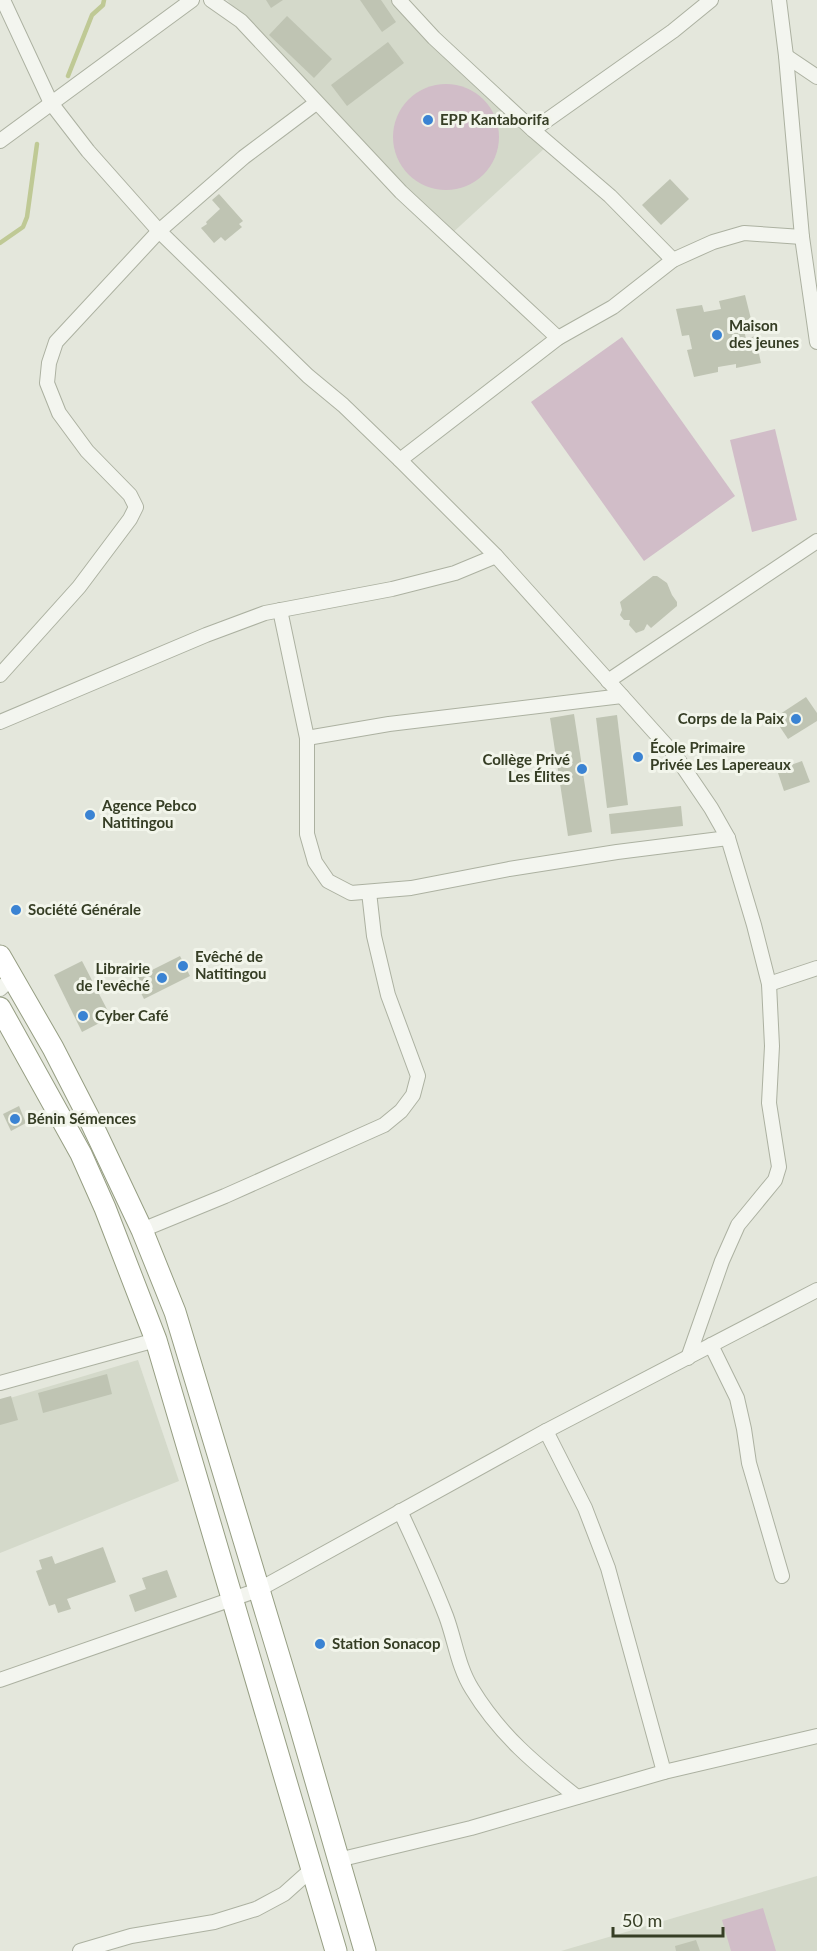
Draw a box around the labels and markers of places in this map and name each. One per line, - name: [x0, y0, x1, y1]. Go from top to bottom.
- place label: EPP Kantaborifa: [440, 110, 549, 128]
- marker: EPP Kantaborifa: [421, 113, 435, 127]
- place label: Maison des jeunes: [729, 316, 800, 351]
- marker: Maison des jeunes: [710, 328, 724, 342]
- place label: Corps de la Paix: [678, 709, 784, 727]
- marker: Corps de la Paix: [789, 712, 803, 726]
- place label: École Primaire Privée Les Lapereaux: [650, 738, 791, 773]
- place label: Collège Privé Les Élites: [482, 750, 570, 785]
- marker: École Primaire Privée Les Lapereaux: [631, 750, 645, 764]
- marker: Collège Privé Les Élites: [575, 762, 589, 776]
- place label: Agence Pebco Natitingou: [101, 796, 197, 831]
- marker: Agence Pebco Natitingou: [83, 808, 97, 822]
- place label: Société Générale: [28, 900, 141, 918]
- marker: Société Générale: [9, 903, 23, 917]
- place label: Evêché de Natitingou: [195, 947, 267, 982]
- place label: Librairie de l'evêché: [76, 959, 150, 994]
- marker: Evêché de Natitingou: [176, 959, 190, 973]
- marker: Librairie de l'evêché: [155, 971, 169, 985]
- place label: Cyber Café: [95, 1006, 169, 1024]
- marker: Cyber Café: [76, 1009, 90, 1023]
- place label: Bénin Sémences: [27, 1109, 137, 1127]
- marker: Bénin Sémences: [8, 1112, 22, 1126]
- place label: Station Sonacop: [332, 1634, 441, 1652]
- marker: Station Sonacop: [313, 1637, 327, 1651]

